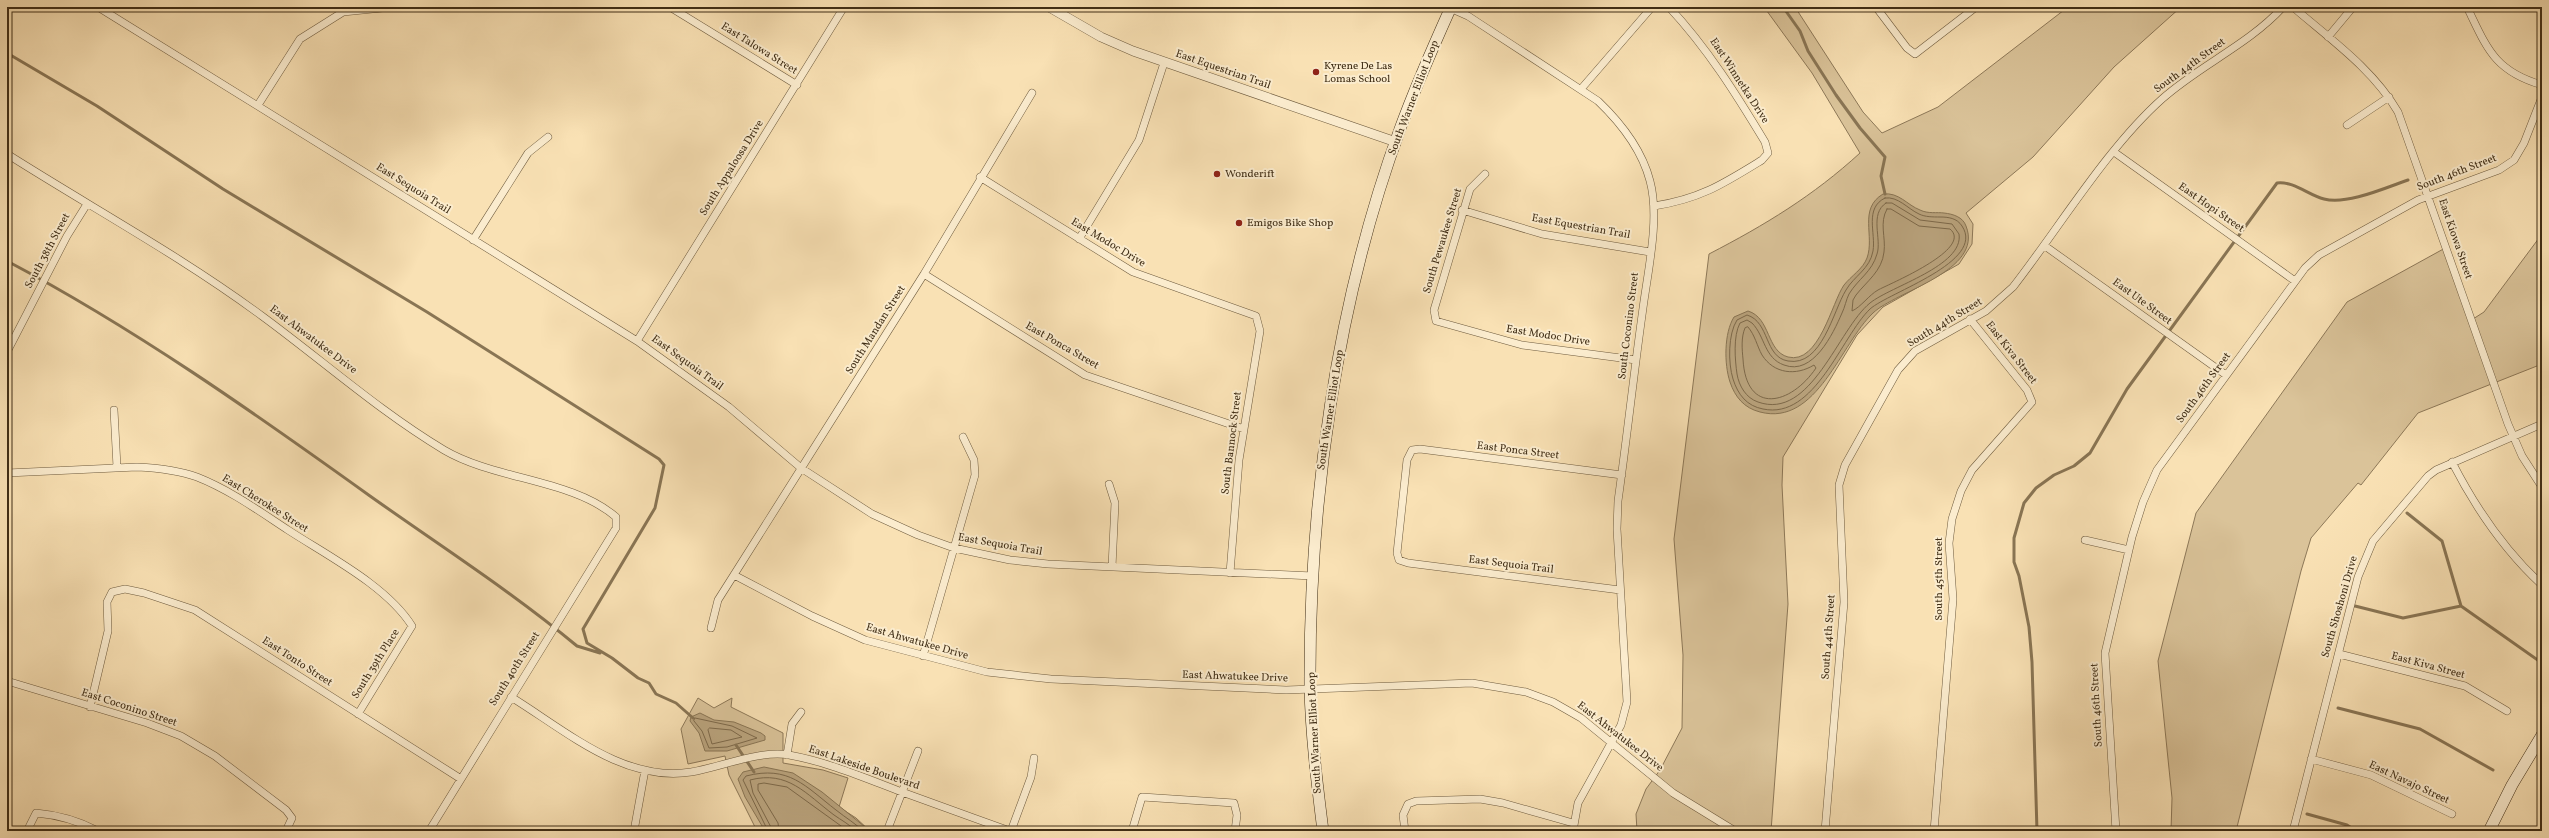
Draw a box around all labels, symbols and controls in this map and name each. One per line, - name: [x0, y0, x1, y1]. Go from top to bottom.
- street label: East Talowa Street: [718, 19, 800, 79]
- street label: East Winnetka Drive: [1706, 35, 1772, 127]
- street label: South 44th Street: [2151, 35, 2229, 97]
- street label: South Warner Elliot Loop: [1385, 38, 1443, 158]
- street label: East Equestrian Trail: [1173, 47, 1273, 93]
- place label: Kyrene De Las Lomas School: [1324, 59, 1393, 87]
- marker: Kyrene De Las Lomas School: [1311, 67, 1321, 77]
- street label: South Appaloosa Drive: [696, 117, 768, 219]
- street label: South 46th Street: [2415, 151, 2499, 195]
- street label: East Sequoia Trail: [373, 160, 453, 218]
- place label: Wonderift: [1225, 167, 1275, 182]
- marker: Wonderift: [1212, 169, 1222, 179]
- street label: East Hopi Street: [2175, 180, 2247, 236]
- street label: South Pewaukee Street: [1420, 186, 1466, 296]
- street label: East Kiowa Street: [2434, 197, 2476, 281]
- street label: South 38th Street: [22, 211, 74, 291]
- street label: East Equestrian Trail: [1530, 211, 1632, 243]
- street label: East Modoc Drive: [1068, 215, 1148, 271]
- place label: Emigos Bike Shop: [1247, 216, 1333, 231]
- marker: Emigos Bike Shop: [1234, 218, 1244, 228]
- street label: South Coconino Street: [1615, 271, 1643, 380]
- street label: East Ute Street: [2109, 275, 2175, 329]
- street label: South Mandan Street: [843, 283, 910, 377]
- street label: South 44th Street: [1905, 295, 1986, 351]
- street label: East Ahwatukee Drive: [266, 302, 360, 378]
- street label: East Kiva Street: [1982, 318, 2040, 388]
- street label: East Ponca Street: [1022, 319, 1102, 373]
- street label: East Modoc Drive: [1505, 322, 1591, 350]
- street label: East Sequoia Trail: [648, 332, 726, 394]
- street label: South Warner Elliot Loop: [1314, 349, 1348, 471]
- street label: South 46th Street: [2173, 349, 2235, 426]
- street label: South Bannock Street: [1218, 390, 1246, 495]
- street label: East Ponca Street: [1476, 439, 1560, 464]
- street label: East Cherokee Street: [219, 471, 311, 537]
- street label: East Sequoia Trail: [957, 530, 1043, 560]
- street label: South 45th Street: [1932, 537, 1947, 621]
- street label: East Sequoia Trail: [1468, 552, 1554, 578]
- street label: South Shoshoni Drive: [2318, 554, 2362, 660]
- street label: South 44th Street: [1819, 594, 1839, 680]
- street label: East Ahwatukee Drive: [864, 620, 970, 664]
- street label: South 39th Place: [348, 626, 404, 702]
- street label: South 40th Street: [486, 629, 544, 709]
- street label: East Tonto Street: [259, 634, 335, 690]
- street label: East Kiva Street: [2389, 649, 2467, 683]
- street label: South 46th Street: [2087, 662, 2107, 747]
- street label: East Ahwatukee Drive: [1182, 668, 1288, 686]
- street label: South Warner Elliot Loop: [1304, 672, 1326, 794]
- street label: East Coconino Street: [79, 685, 179, 731]
- street label: East Ahwatukee Drive: [1574, 698, 1666, 776]
- street label: East Lakeside Boulevard: [806, 742, 922, 794]
- street label: East Navajo Street: [2366, 758, 2452, 808]

